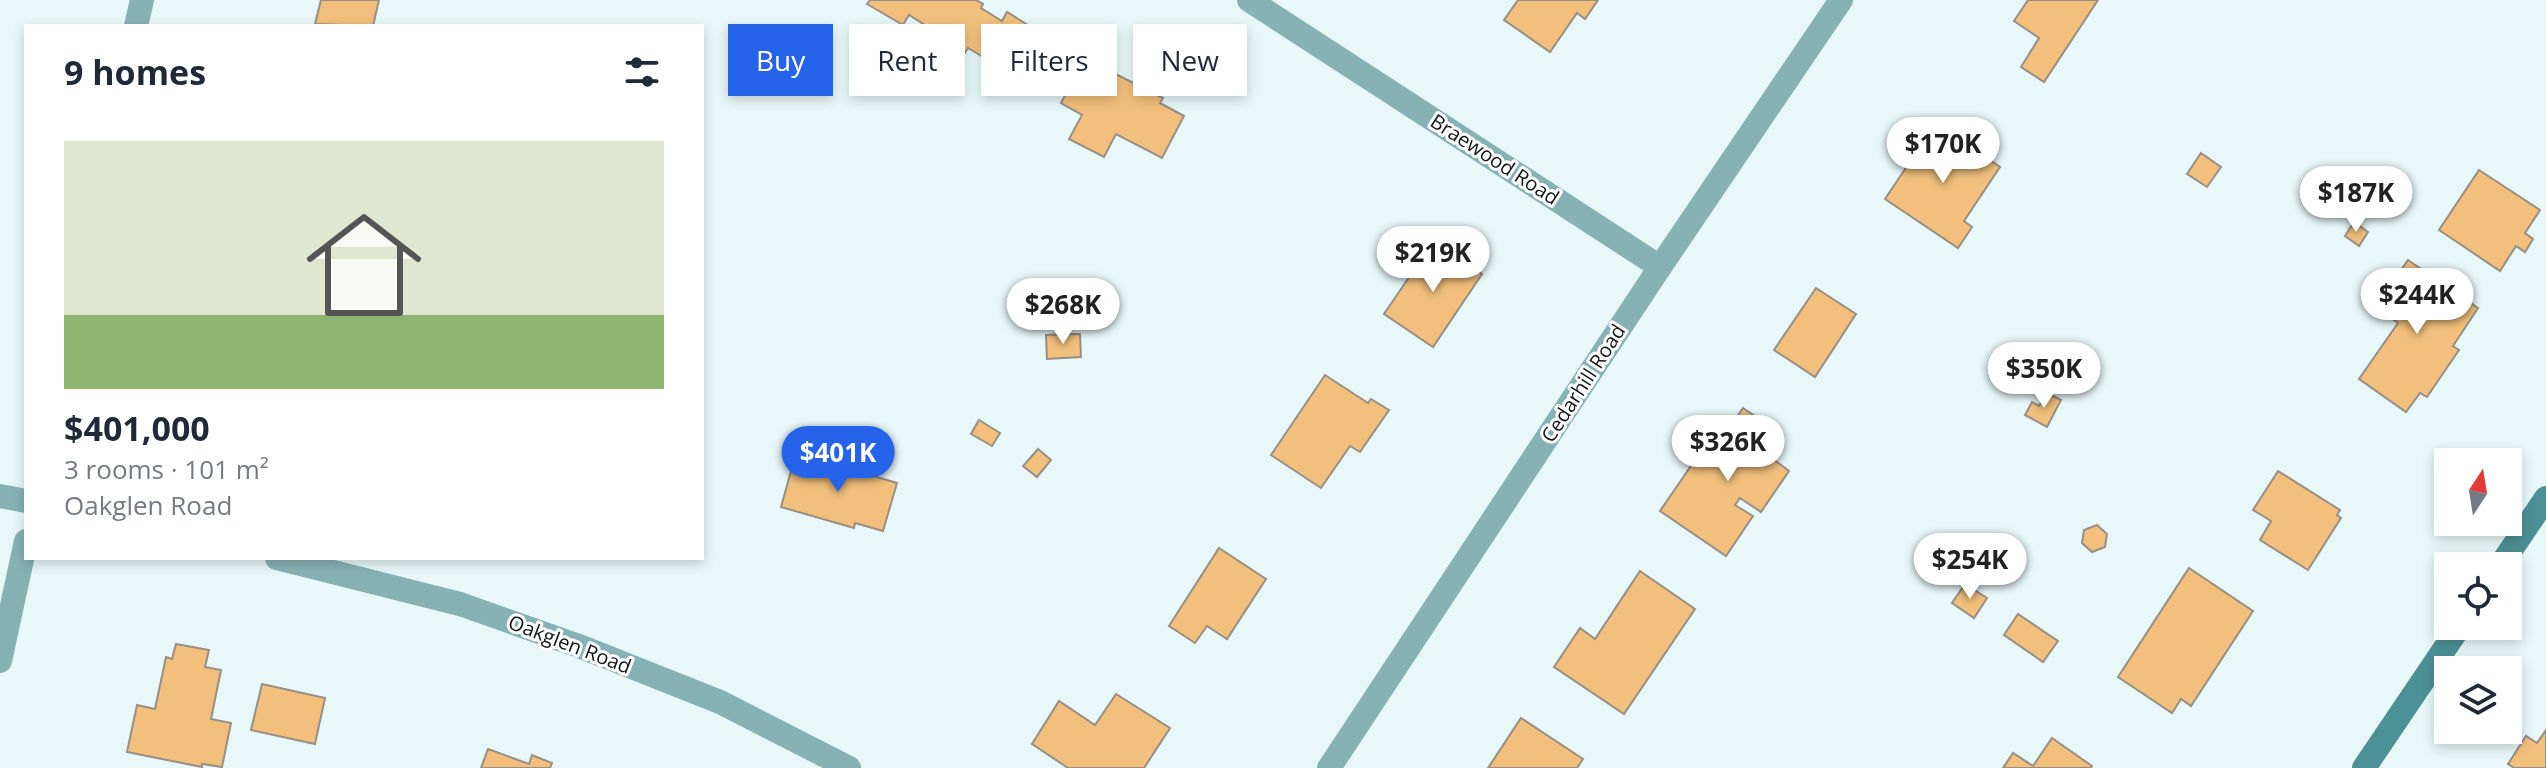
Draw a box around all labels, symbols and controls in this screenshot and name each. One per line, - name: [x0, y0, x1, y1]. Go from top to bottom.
- chip: Buy: [728, 24, 833, 96]
- chip: Rent: [849, 24, 965, 96]
- chip: Filters: [981, 24, 1117, 96]
- chip: New: [1133, 24, 1247, 96]
- text: 9 homes: [64, 49, 206, 95]
- icon: filters: [620, 50, 664, 94]
- street label: Braewood Road: [1426, 107, 1564, 211]
- pin: $170K: [1887, 117, 1999, 185]
- text: $170K: [1905, 125, 1981, 161]
- pin: $187K: [2300, 166, 2412, 234]
- text: $187K: [2318, 174, 2394, 210]
- icon: home: [292, 193, 436, 337]
- pin: $219K: [1377, 226, 1489, 294]
- text: $219K: [1395, 234, 1471, 270]
- pin: $244K: [2361, 268, 2473, 336]
- text: $244K: [2379, 276, 2455, 312]
- pin: $268K: [1007, 278, 1119, 346]
- text: $268K: [1025, 286, 1101, 322]
- street label: Cedarhill Road: [1535, 319, 1631, 447]
- pin: $350K: [1988, 342, 2100, 410]
- text: $350K: [2006, 350, 2082, 386]
- text: $401,000: [64, 405, 210, 451]
- pin: $326K: [1672, 415, 1784, 483]
- text: $326K: [1690, 423, 1766, 459]
- pin: $401K: [782, 426, 894, 494]
- text: $401K: [800, 434, 876, 470]
- north arrow: [2434, 448, 2522, 536]
- map controls: [2434, 448, 2522, 744]
- text: 3 rooms · 101 m²: [64, 451, 269, 487]
- text: Oakglen Road: [64, 487, 232, 523]
- pin: $254K: [1914, 533, 2026, 601]
- text: $254K: [1932, 541, 2008, 577]
- button: locate: [2434, 552, 2522, 640]
- street label: Oakglen Road: [505, 608, 635, 680]
- button: layers: [2434, 656, 2522, 744]

